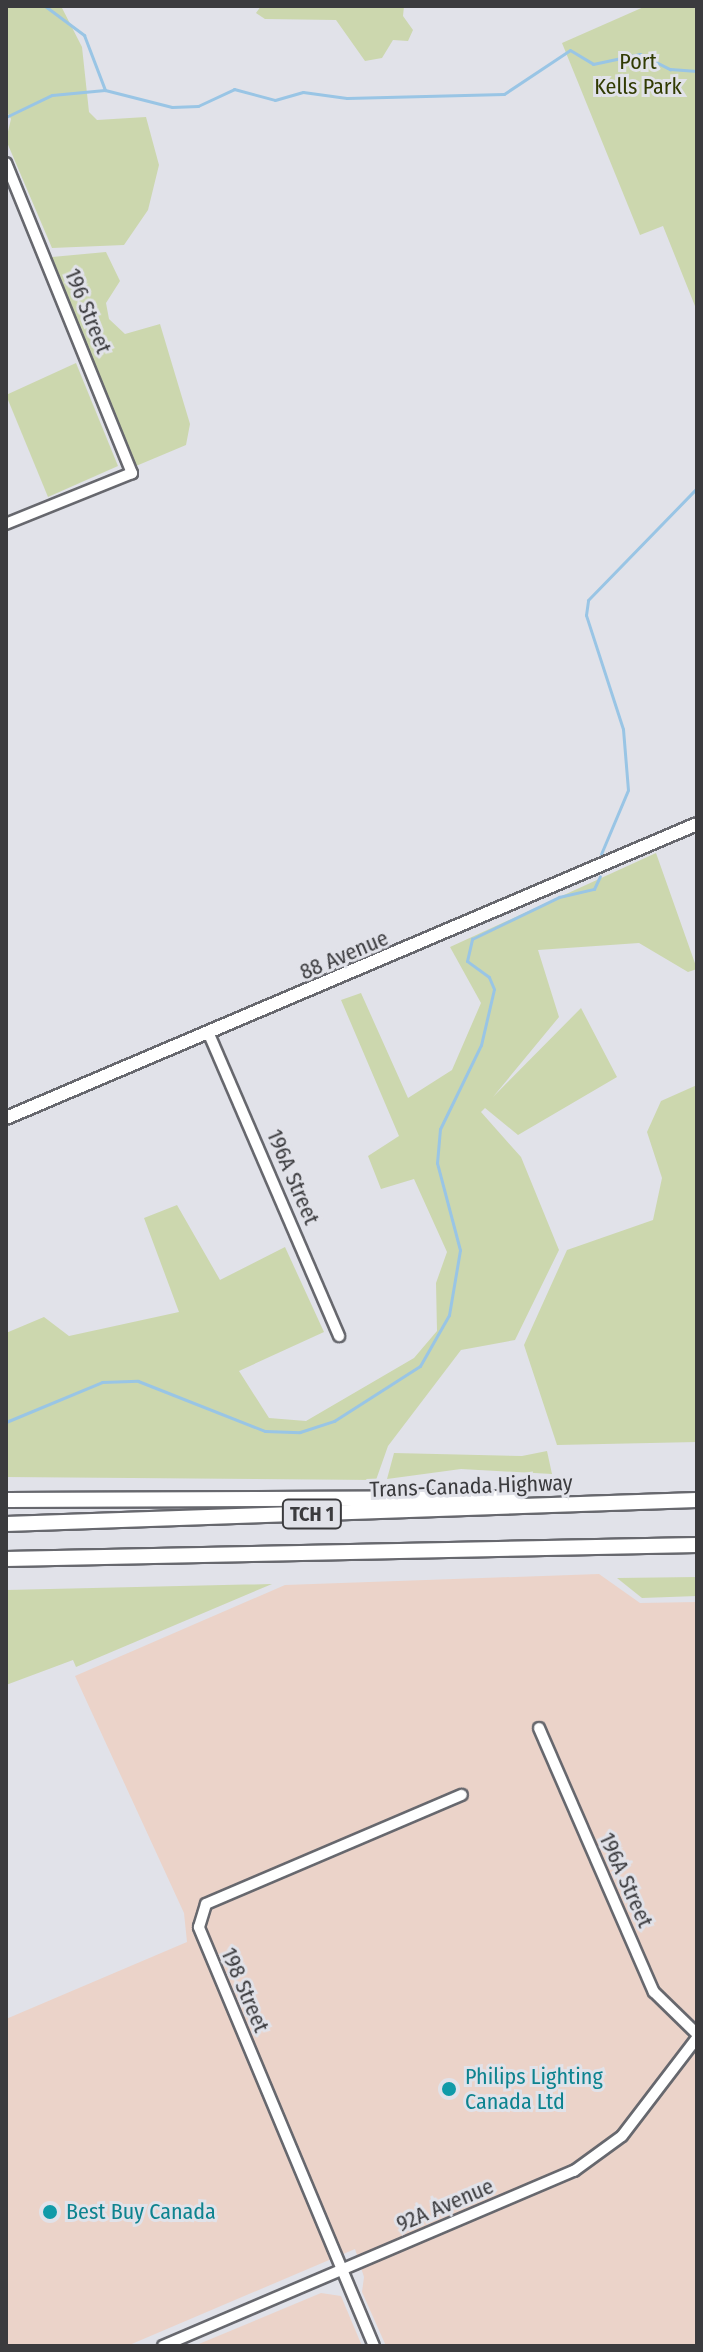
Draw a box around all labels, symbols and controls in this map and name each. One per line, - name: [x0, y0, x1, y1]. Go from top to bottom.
- park label: Port Kells Park: [594, 48, 682, 100]
- street label: 196 Street: [59, 265, 117, 357]
- street label: 88 Avenue: [296, 925, 392, 985]
- street label: 196A Street: [261, 1125, 325, 1229]
- street label: Trans-Canada Highway: [369, 1469, 573, 1503]
- road number: TCH 1: [280, 1498, 344, 1530]
- street label: 196A Street: [593, 1828, 659, 1932]
- street label: 198 Street: [215, 1944, 275, 2036]
- place label: Philips Lighting Canada Ltd: [465, 2063, 603, 2114]
- marker: Philips Lighting Canada Ltd: [440, 2080, 458, 2098]
- street label: 92A Avenue: [392, 2173, 498, 2237]
- place label: Best Buy Canada: [66, 2199, 216, 2225]
- marker: Best Buy Canada: [41, 2203, 59, 2221]

